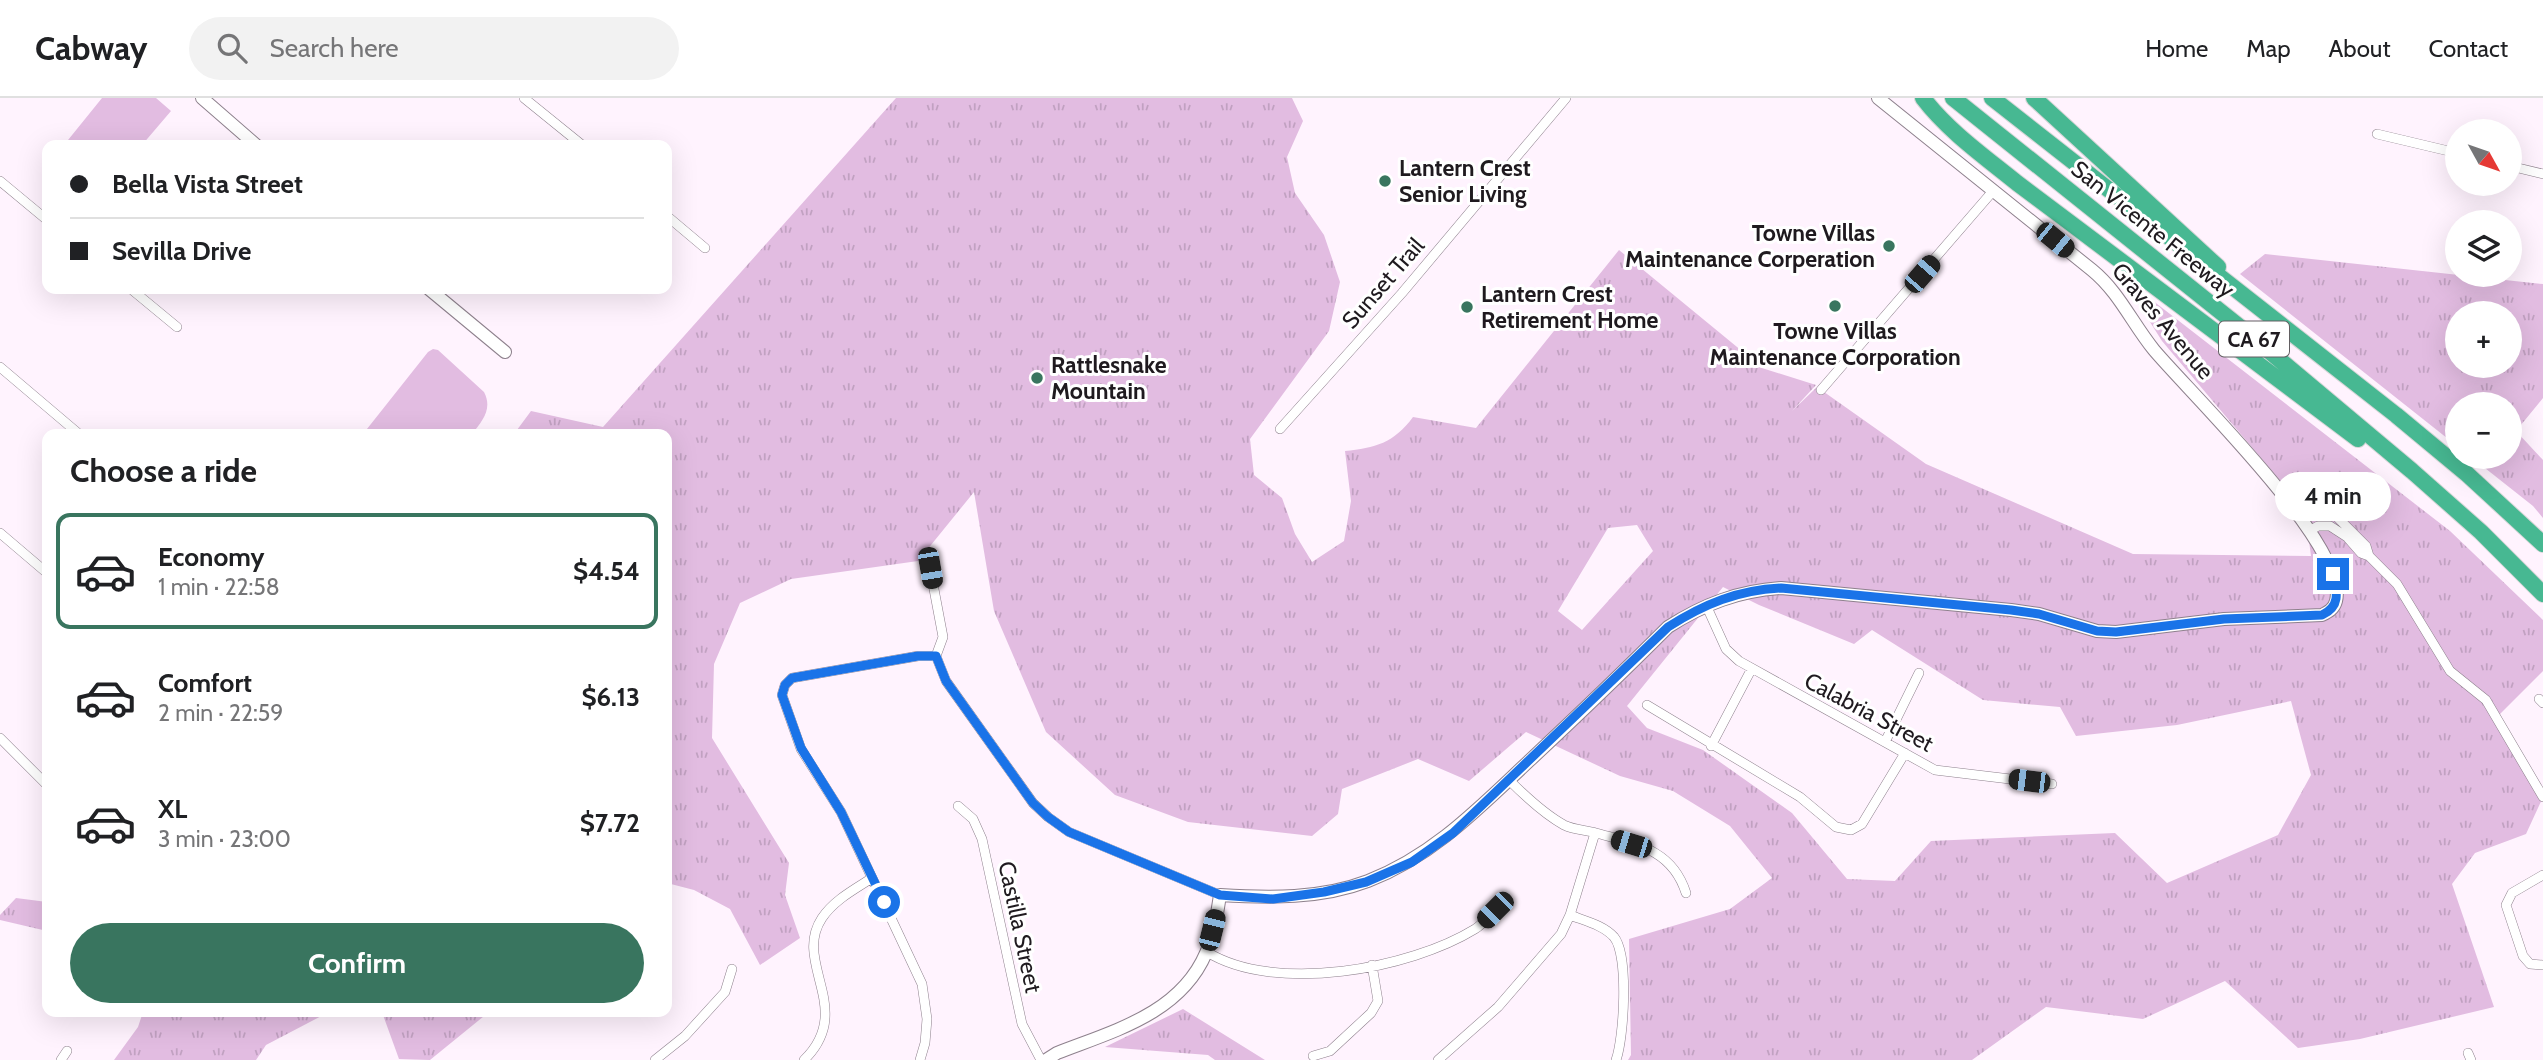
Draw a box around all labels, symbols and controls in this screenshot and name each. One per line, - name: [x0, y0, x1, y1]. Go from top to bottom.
- search box: [189, 17, 679, 80]
- text: Cabway: [35, 28, 147, 68]
- icon: search: [213, 29, 251, 67]
- text: Search here: [269, 32, 399, 64]
- text: Home: [2145, 34, 2208, 63]
- text: Map: [2246, 34, 2291, 63]
- text: About: [2329, 34, 2391, 63]
- text: Contact: [2429, 34, 2508, 63]
- north arrow: [2445, 119, 2522, 196]
- map controls: [2445, 119, 2522, 469]
- place label: Lantern Crest Senior Living: [1399, 154, 1531, 208]
- street label: San Vicente Freeway: [2066, 155, 2241, 304]
- text: Bella Vista Street: [112, 168, 303, 200]
- marker: Lantern Crest Senior Living: [1377, 173, 1393, 189]
- button: layers: [2445, 210, 2522, 287]
- place label: Towne Villas Maintenance Corperation: [1625, 219, 1875, 273]
- car: [2033, 219, 2078, 261]
- street label: Sunset Trail: [1336, 231, 1430, 334]
- text: Sevilla Drive: [112, 235, 251, 267]
- marker: Towne Villas Maintenance Corperation: [1881, 238, 1897, 254]
- car: [1901, 251, 1944, 297]
- street label: Graves Avenue: [2106, 257, 2220, 385]
- place label: Lantern Crest Retirement Home: [1481, 280, 1659, 334]
- marker: Towne Villas Maintenance Corporation: [1827, 298, 1843, 314]
- marker: Lantern Crest Retirement Home: [1459, 299, 1475, 315]
- button: +: [2445, 301, 2522, 378]
- place label: Towne Villas Maintenance Corporation: [1709, 317, 1961, 371]
- road number: CA 67: [2219, 322, 2289, 356]
- place label: Rattlesnake Mountain: [1051, 351, 1167, 405]
- marker: Rattlesnake Mountain: [1029, 370, 1045, 386]
- button: −: [2445, 392, 2522, 469]
- text: Choose a ride: [70, 451, 257, 490]
- callout: 4 min: [2275, 472, 2391, 522]
- text: 4 min: [2304, 482, 2362, 510]
- icon: car: [74, 540, 137, 603]
- text: Economy: [158, 541, 264, 573]
- car: [917, 545, 944, 591]
- text: $4.54: [573, 555, 640, 587]
- route end: [2317, 558, 2349, 590]
- text: 1 min · 22:58: [158, 573, 280, 601]
- icon: car: [74, 666, 137, 729]
- street label: Calabria Street: [1800, 666, 1938, 758]
- text: Comfort: [158, 667, 252, 699]
- text: $6.13: [581, 681, 640, 713]
- text: 2 min · 22:59: [158, 699, 283, 727]
- car: [2007, 768, 2052, 794]
- icon: car: [74, 792, 137, 855]
- text: XL: [158, 793, 187, 825]
- text: $7.72: [580, 807, 640, 839]
- text: 3 min · 23:00: [158, 825, 291, 853]
- car: [1608, 828, 1655, 860]
- street label: Castilla Street: [992, 859, 1048, 995]
- route start: [868, 886, 900, 918]
- car: [1473, 888, 1518, 932]
- car: [1197, 907, 1228, 953]
- button: Confirm: [70, 923, 644, 1003]

